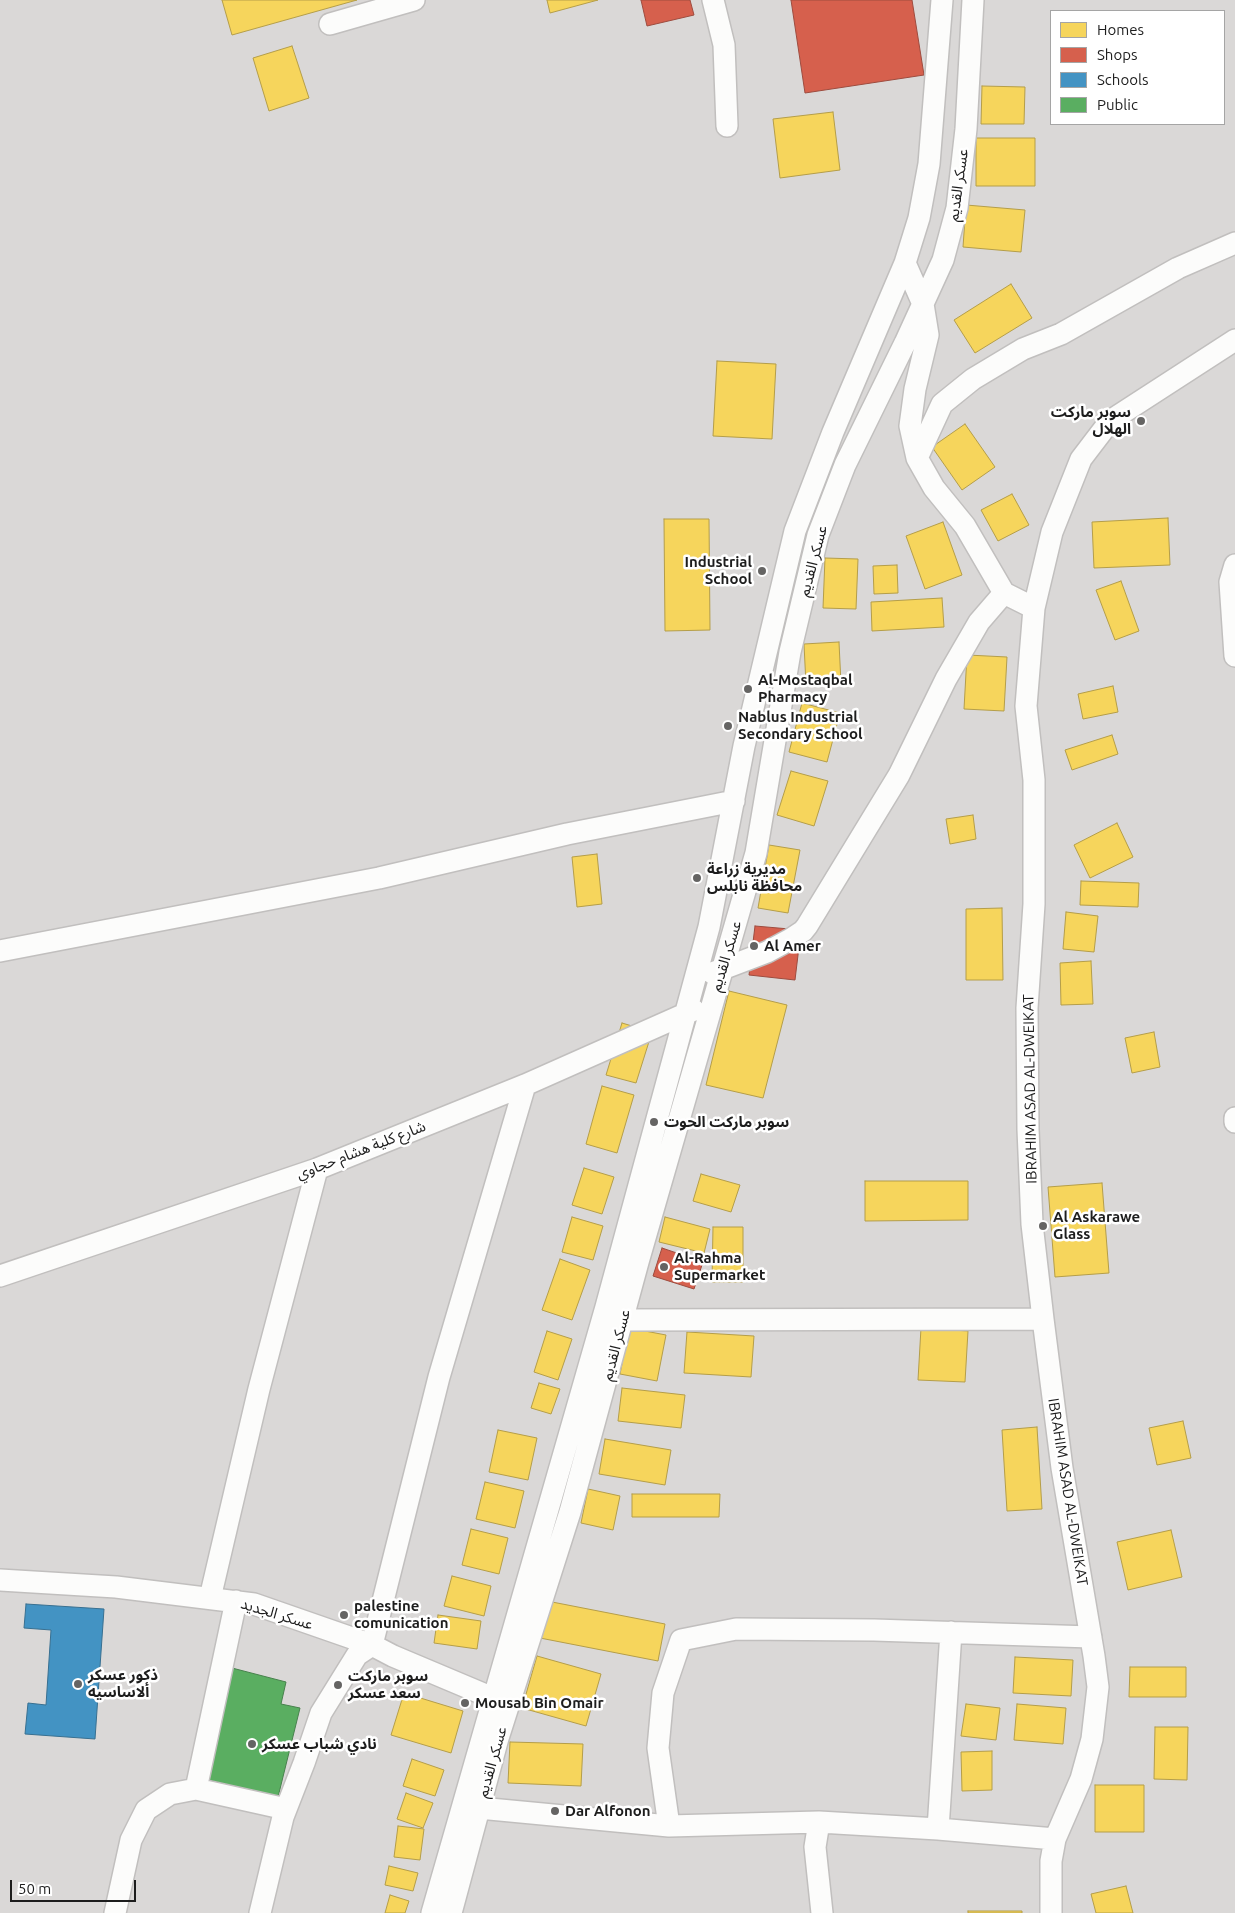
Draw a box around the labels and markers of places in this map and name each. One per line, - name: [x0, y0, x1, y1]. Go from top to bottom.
- place label: سوبر ماركت الهلال: [1051, 403, 1131, 438]
- marker: سوبر ماركت الهلال: [1135, 415, 1147, 427]
- place label: Industrial School: [684, 553, 752, 588]
- marker: Industrial School: [756, 565, 768, 577]
- place label: Al-Mostaqbal Pharmacy: [758, 671, 852, 706]
- marker: Al-Mostaqbal Pharmacy: [742, 683, 754, 695]
- place label: Nablus Industrial Secondary School: [738, 708, 863, 743]
- marker: Nablus Industrial Secondary School: [722, 720, 734, 732]
- place label: مديرية زراعة محافظة نابلس: [707, 860, 802, 895]
- marker: مديرية زراعة محافظة نابلس: [691, 872, 703, 884]
- place label: Al Amer: [764, 937, 821, 955]
- marker: Al Amer: [748, 940, 760, 952]
- place label: سوبر ماركت الحوت: [664, 1113, 789, 1131]
- marker: سوبر ماركت الحوت: [648, 1116, 660, 1128]
- place label: Al Askarawe Glass: [1053, 1208, 1140, 1243]
- marker: Al Askarawe Glass: [1037, 1220, 1049, 1232]
- place label: Al-Rahma Supermarket: [674, 1249, 765, 1284]
- marker: Al-Rahma Supermarket: [658, 1261, 670, 1273]
- place label: palestine comunication: [354, 1597, 448, 1632]
- marker: palestine comunication: [338, 1609, 350, 1621]
- place label: ذكور عسكر ألاساسيه: [88, 1666, 158, 1701]
- place label: سوبر ماركت سعد عسكر: [348, 1667, 428, 1702]
- marker: ذكور عسكر ألاساسيه: [72, 1678, 84, 1690]
- marker: سوبر ماركت سعد عسكر: [332, 1679, 344, 1691]
- place label: Mousab Bin Omair: [475, 1694, 604, 1712]
- marker: Mousab Bin Omair: [459, 1697, 471, 1709]
- place label: نادي شباب عسكر: [262, 1735, 377, 1753]
- marker: نادي شباب عسكر: [246, 1738, 258, 1750]
- place label: Dar Alfonon: [565, 1802, 651, 1820]
- marker: Dar Alfonon: [549, 1805, 561, 1817]

